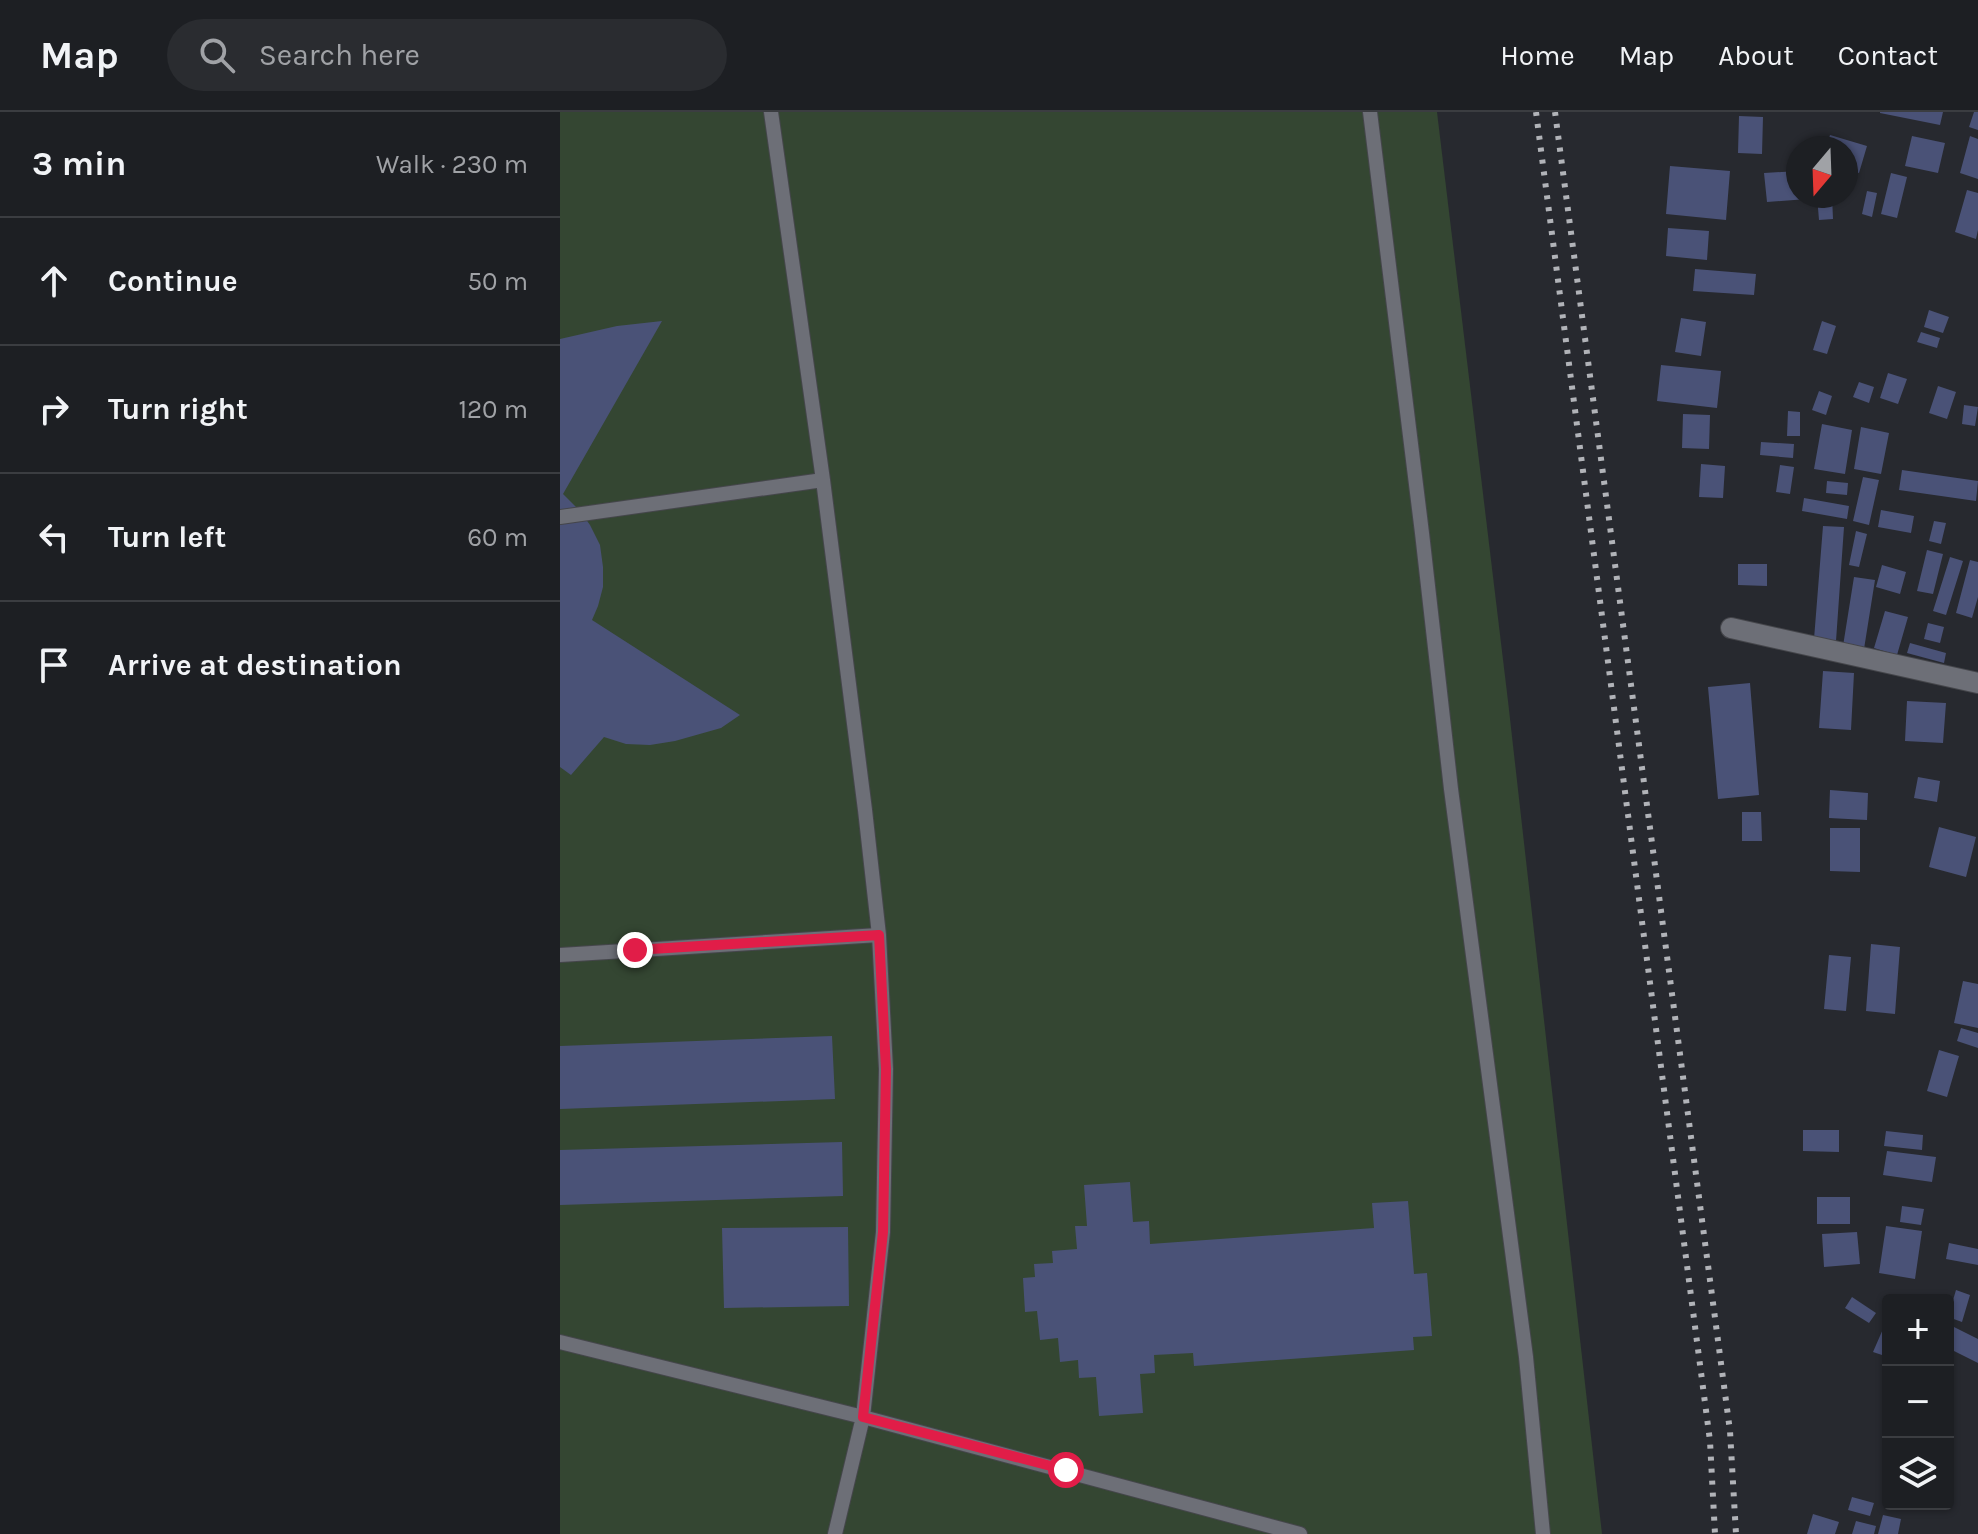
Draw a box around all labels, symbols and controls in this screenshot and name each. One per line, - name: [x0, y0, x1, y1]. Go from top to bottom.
- search box: [167, 19, 727, 91]
- text: Map: [40, 33, 119, 78]
- icon: search: [195, 33, 239, 77]
- text: Search here: [259, 37, 420, 73]
- text: Home: [1500, 39, 1575, 72]
- text: Map: [1619, 39, 1674, 72]
- text: About: [1718, 39, 1794, 72]
- text: Contact: [1838, 39, 1938, 72]
- north arrow: [1786, 136, 1858, 208]
- text: 3 min: [32, 144, 126, 184]
- text: Walk · 230 m: [376, 149, 528, 180]
- icon: ahead: [32, 259, 76, 303]
- text: Continue: [108, 263, 238, 299]
- text: 50 m: [467, 266, 528, 297]
- icon: right: [32, 387, 76, 431]
- text: Turn right: [108, 391, 248, 427]
- text: 120 m: [458, 394, 528, 425]
- icon: left: [32, 515, 76, 559]
- text: Turn left: [108, 519, 226, 555]
- text: 60 m: [467, 522, 528, 553]
- icon: arrive: [32, 643, 76, 687]
- text: Arrive at destination: [108, 647, 402, 683]
- route end: [617, 932, 653, 968]
- map controls: [1882, 1294, 1954, 1510]
- button: +: [1882, 1294, 1954, 1366]
- button: −: [1882, 1366, 1954, 1438]
- button: layers: [1882, 1438, 1954, 1510]
- route start: [1048, 1452, 1084, 1488]

